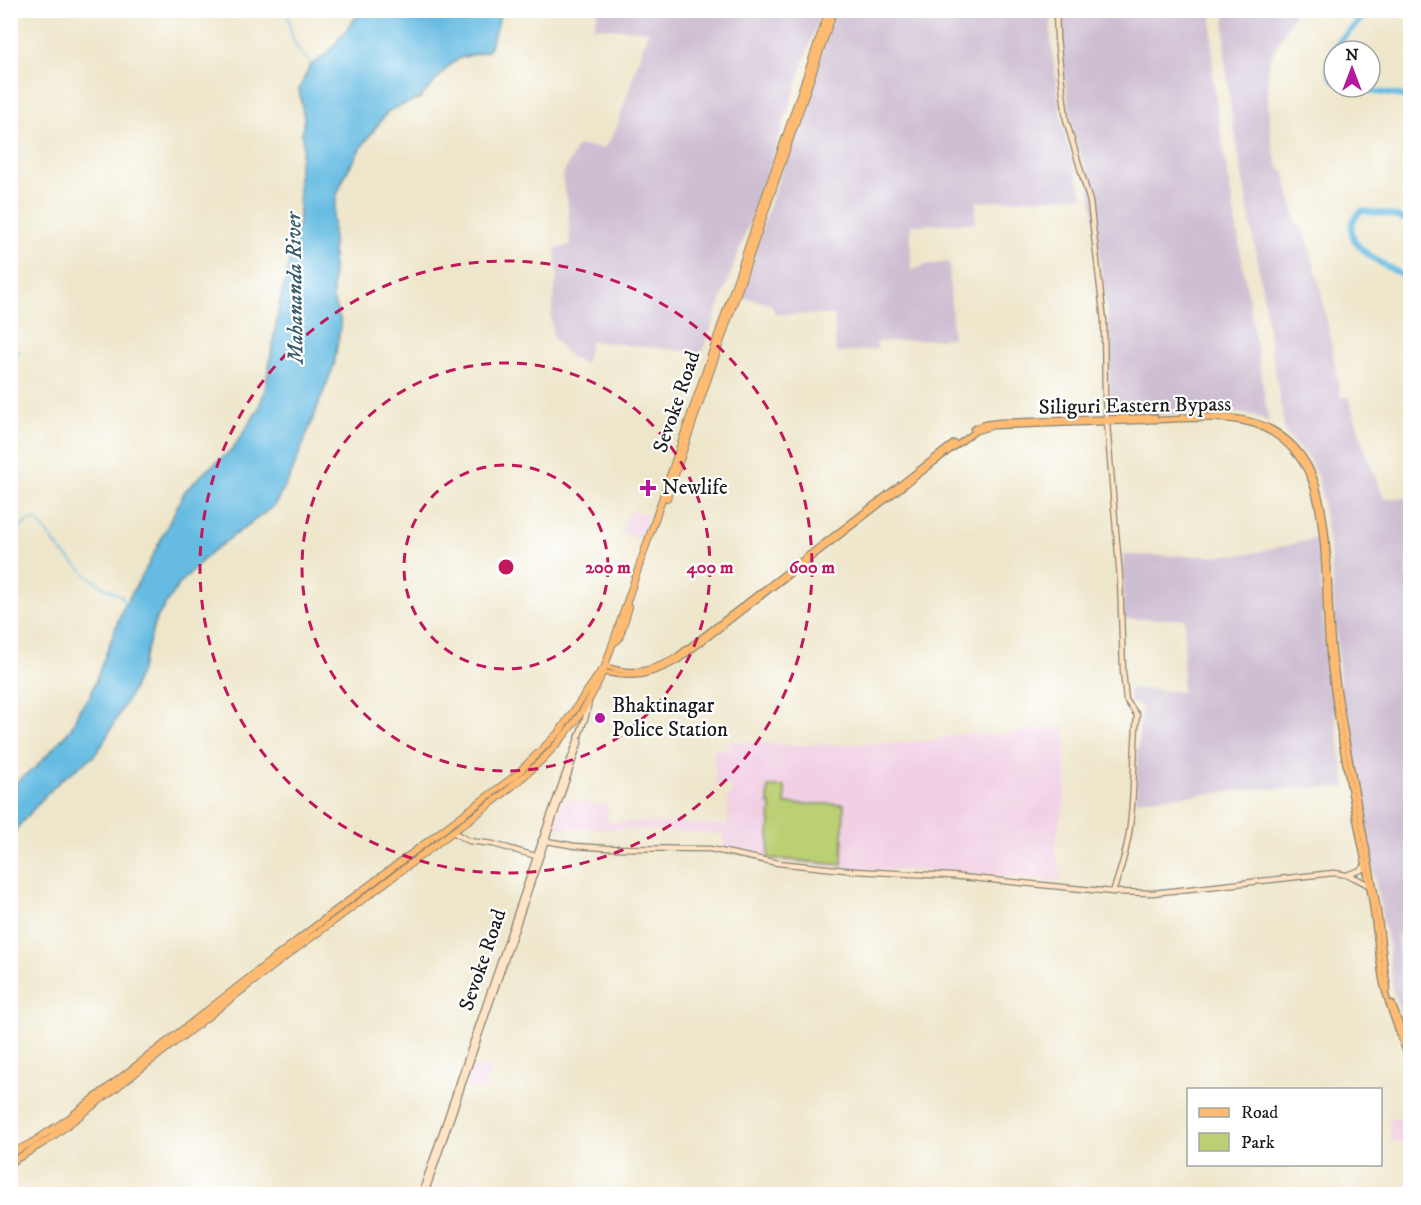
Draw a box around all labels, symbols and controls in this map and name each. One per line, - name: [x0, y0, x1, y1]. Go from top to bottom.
- north arrow: [1322, 39, 1382, 99]
- text: N: [1345, 45, 1359, 65]
- water label: Mahananda River: [280, 210, 310, 366]
- street label: Sevoke Road: [647, 347, 707, 456]
- street label: Siliguri Eastern Bypass: [1039, 391, 1231, 421]
- place label: Newlife: [662, 475, 728, 501]
- marker: Newlife: [639, 479, 657, 497]
- centre of rings: [496, 557, 516, 577]
- text: 200 m: [585, 557, 631, 579]
- text: 400 m: [685, 557, 734, 579]
- text: 600 m: [789, 557, 836, 579]
- place label: Bhaktinagar Police Station: [612, 693, 728, 743]
- marker: Bhaktinagar Police Station: [593, 711, 607, 725]
- street label: Sevoke Road: [453, 905, 513, 1014]
- legend: [1187, 1088, 1382, 1166]
- text: Road: [1241, 1102, 1278, 1124]
- text: Park: [1241, 1132, 1275, 1154]

